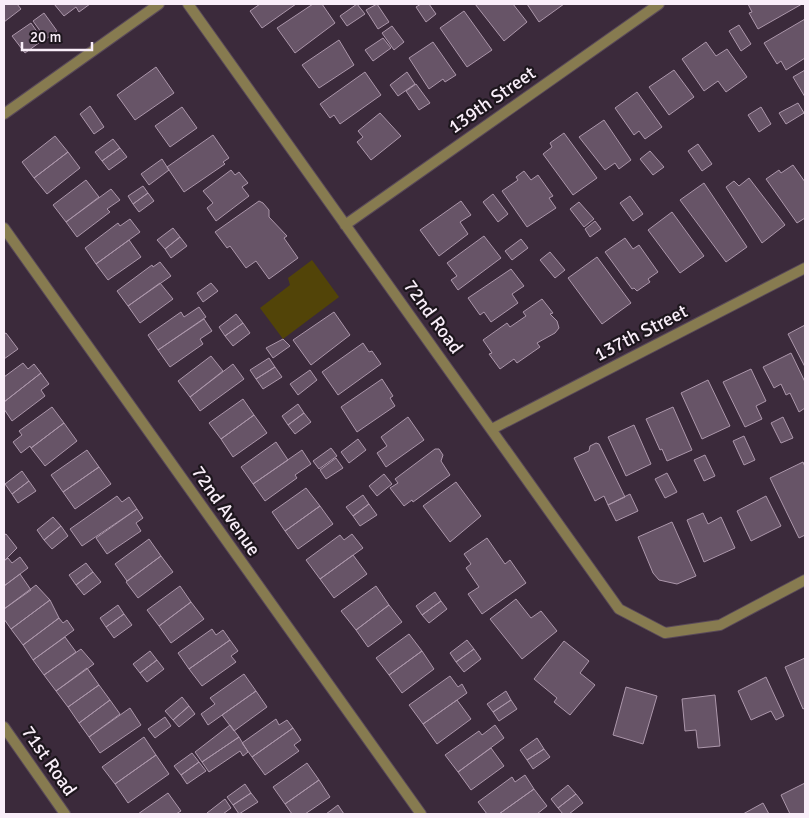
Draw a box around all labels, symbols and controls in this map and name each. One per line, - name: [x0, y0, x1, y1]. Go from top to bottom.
- scale bar: [22, 20, 92, 52]
- text: 20 m: [30, 28, 61, 46]
- street label: 139th Street: [444, 61, 541, 139]
- street label: 72nd Road: [398, 275, 468, 359]
- street label: 137th Street: [590, 299, 692, 367]
- street label: 72nd Avenue: [186, 461, 266, 561]
- street label: 71st Road: [16, 721, 82, 801]

